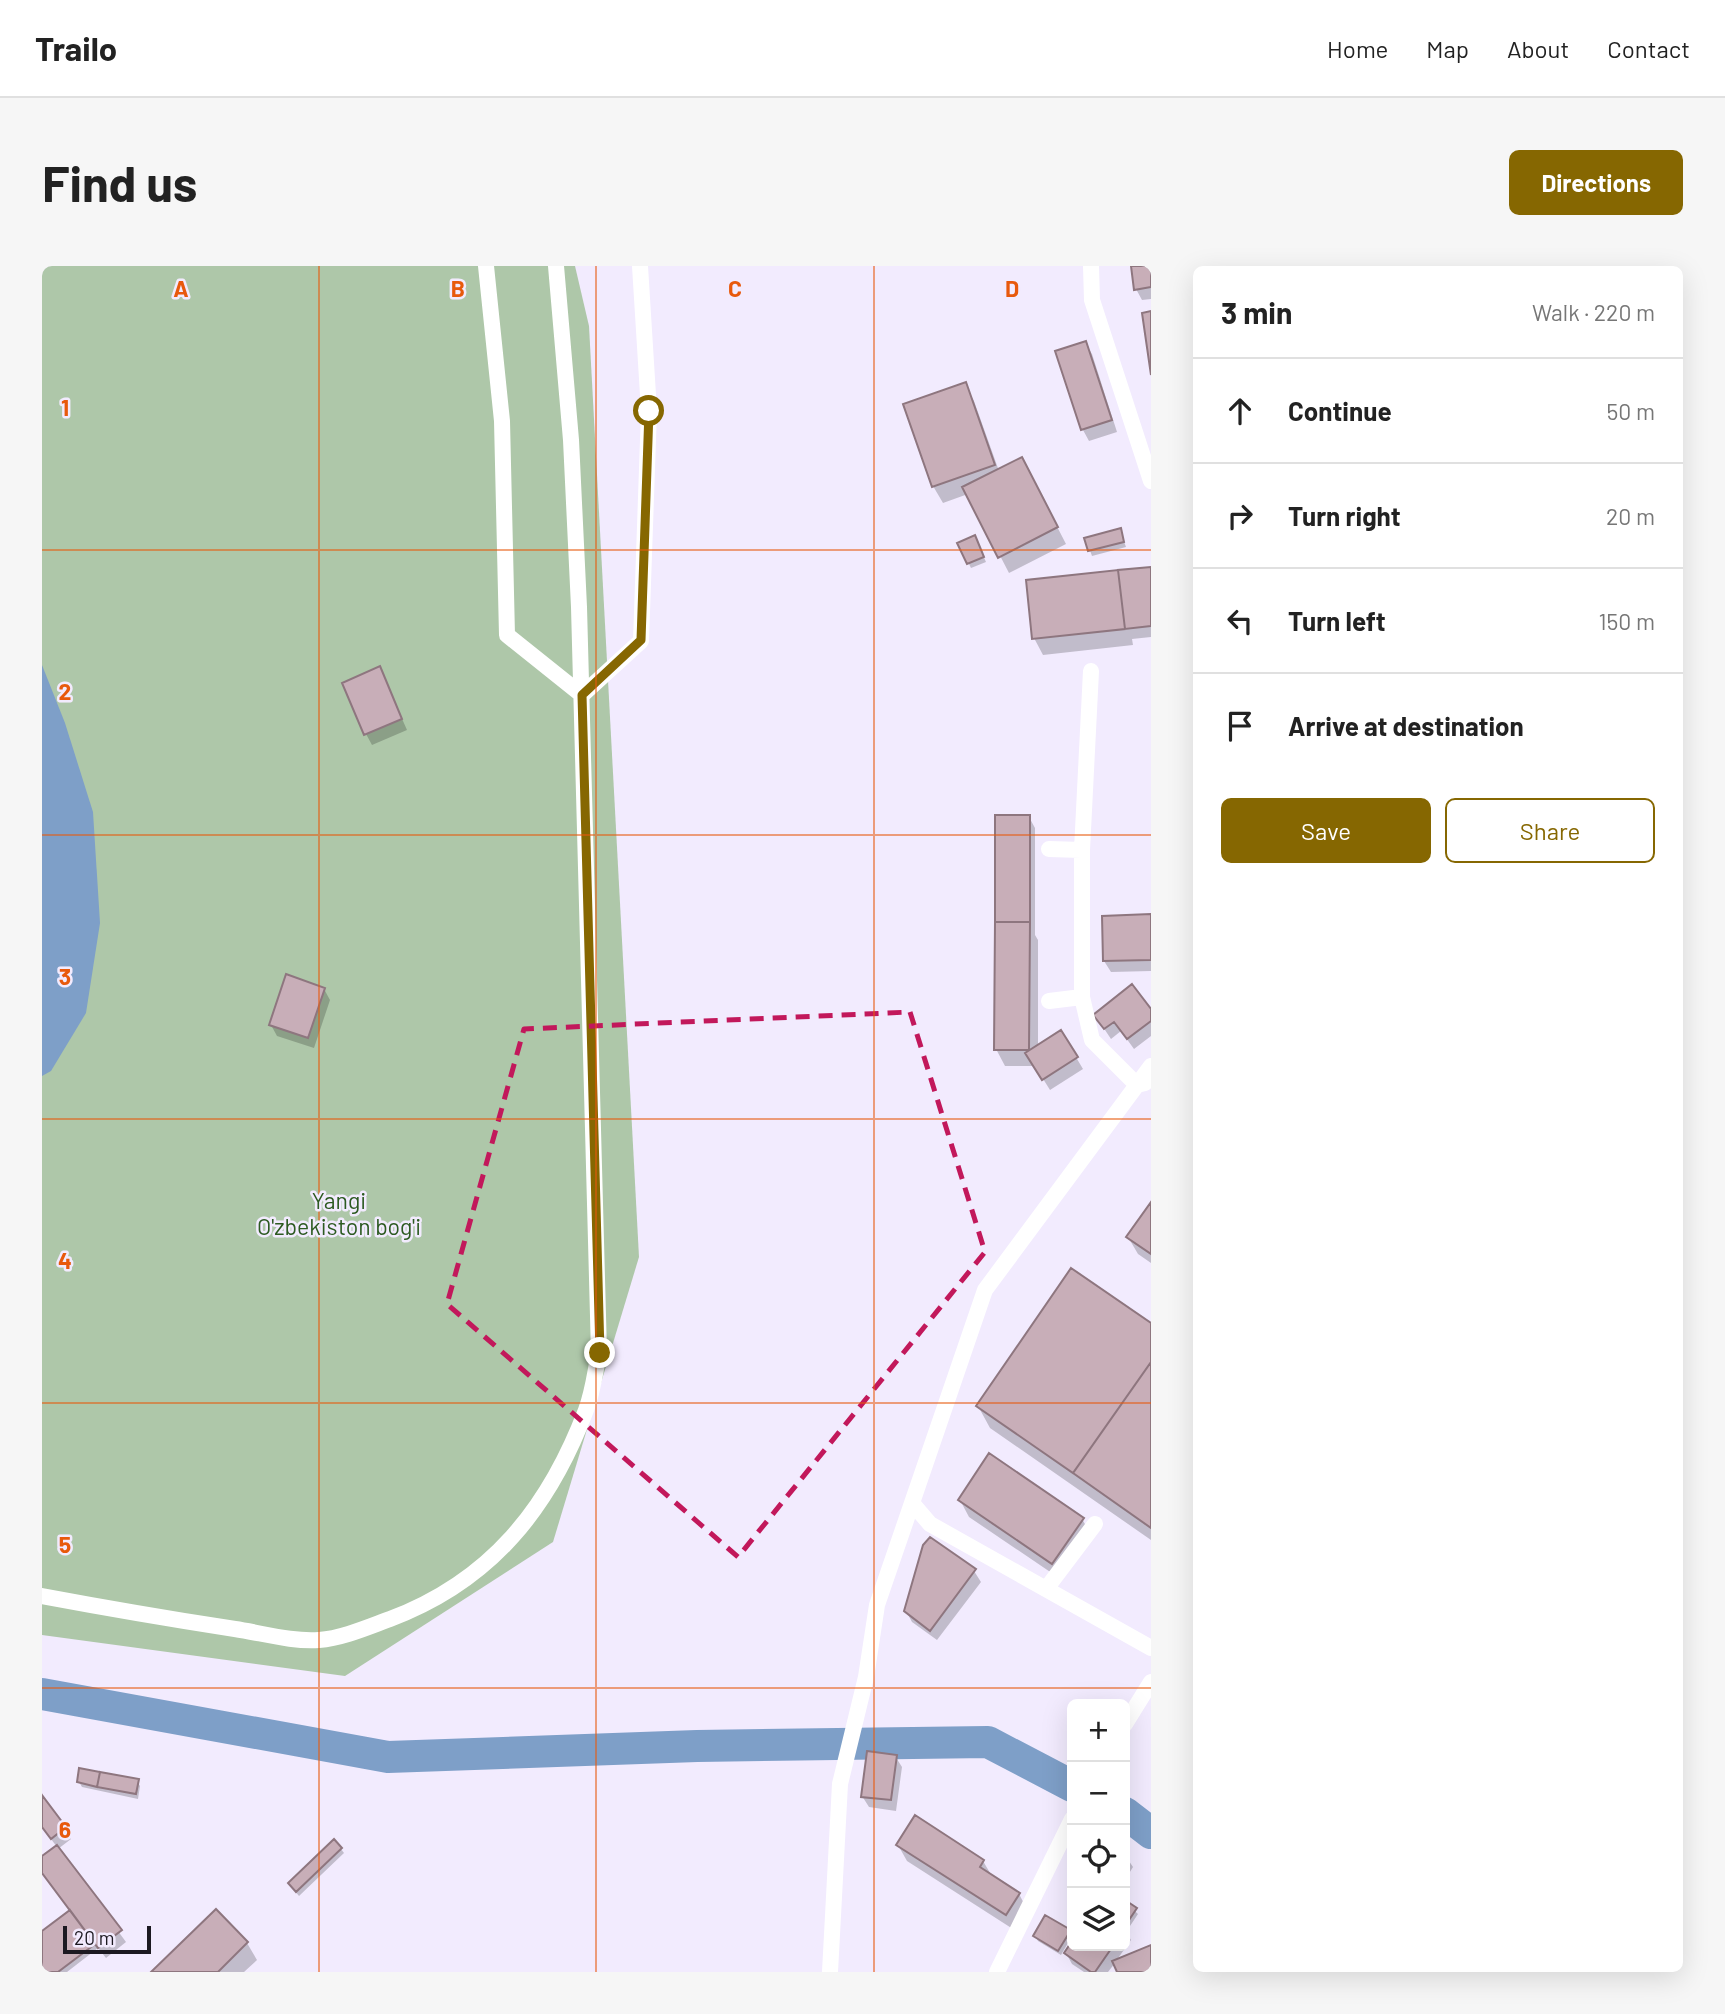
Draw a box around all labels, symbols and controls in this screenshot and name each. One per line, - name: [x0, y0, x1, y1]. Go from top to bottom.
- text: Trailo: [35, 28, 117, 68]
- text: Home: [1327, 34, 1388, 63]
- text: Map: [1426, 34, 1469, 63]
- text: About: [1507, 34, 1569, 63]
- text: Contact: [1607, 34, 1690, 63]
- button: Directions: [1509, 150, 1683, 215]
- text: Find us: [42, 153, 197, 212]
- text: A: [173, 274, 189, 302]
- text: B: [451, 274, 465, 302]
- text: C: [728, 274, 742, 302]
- text: D: [1005, 274, 1019, 302]
- text: 3 min: [1221, 294, 1292, 330]
- text: Walk · 220 m: [1532, 298, 1655, 326]
- icon: ahead: [1221, 392, 1259, 430]
- text: 1: [61, 393, 69, 421]
- route start: [633, 395, 664, 426]
- text: Continue: [1288, 395, 1392, 426]
- text: 50 m: [1607, 397, 1655, 425]
- icon: right: [1221, 497, 1259, 535]
- text: Turn right: [1288, 500, 1401, 531]
- text: 20 m: [1606, 502, 1655, 530]
- icon: left: [1221, 602, 1259, 640]
- text: Turn left: [1288, 605, 1386, 636]
- text: 150 m: [1599, 607, 1655, 635]
- text: 2: [59, 677, 71, 705]
- icon: arrive: [1221, 707, 1259, 745]
- text: Arrive at destination: [1288, 710, 1524, 741]
- button: Save: [1221, 798, 1431, 863]
- button: Share: [1445, 798, 1655, 863]
- text: 3: [59, 962, 71, 990]
- park label: Yangi O'zbekiston bog'i: [257, 1186, 421, 1240]
- text: 4: [58, 1246, 72, 1274]
- route end: [584, 1337, 615, 1368]
- text: 5: [59, 1530, 71, 1558]
- map controls: [1067, 1699, 1130, 1951]
- button: +: [1067, 1699, 1130, 1762]
- button: −: [1067, 1762, 1130, 1825]
- text: 6: [59, 1815, 71, 1843]
- button: locate: [1067, 1825, 1130, 1888]
- button: layers: [1067, 1888, 1130, 1951]
- scale bar: [63, 1923, 150, 1955]
- text: 20 m: [74, 1926, 114, 1949]

